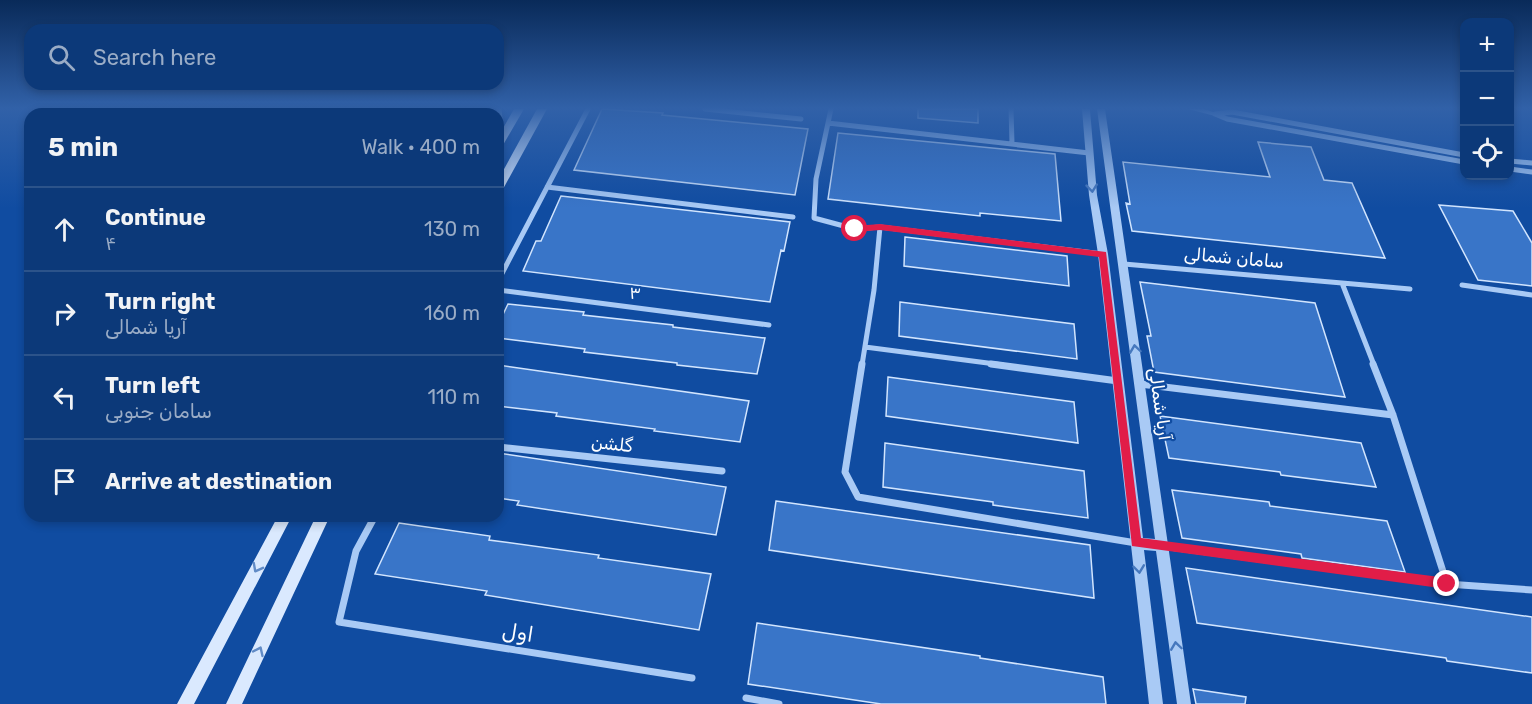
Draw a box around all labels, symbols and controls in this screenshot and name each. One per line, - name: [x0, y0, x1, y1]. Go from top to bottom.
- map controls: [1460, 18, 1514, 180]
- button: +: [1460, 18, 1514, 72]
- search box: [24, 24, 504, 90]
- icon: search: [45, 41, 78, 74]
- text: Search here: [93, 44, 216, 71]
- button: −: [1460, 72, 1514, 126]
- button: locate: [1460, 126, 1514, 180]
- text: 5 min: [48, 132, 118, 163]
- text: Walk · 400 m: [361, 135, 480, 159]
- one-way arrow: [1086, 184, 1098, 193]
- text: Continue: [105, 204, 206, 231]
- icon: ahead: [48, 213, 81, 246]
- route start: [841, 215, 867, 241]
- text: 130 m: [424, 217, 480, 241]
- text: ۴: [105, 231, 116, 255]
- street label: سامان شمالی: [1183, 243, 1285, 273]
- street label: ۳: [628, 281, 642, 305]
- text: Turn right: [105, 288, 215, 315]
- icon: right: [48, 297, 81, 330]
- text: 160 m: [424, 301, 480, 325]
- text: آریا شمالی: [105, 315, 187, 339]
- one-way arrow: [1130, 344, 1142, 353]
- street label: آریا شمالی: [1144, 366, 1176, 443]
- text: Turn left: [105, 372, 200, 399]
- icon: left: [48, 381, 81, 414]
- text: 110 m: [428, 385, 480, 409]
- text: سامان جنوبی: [105, 399, 212, 423]
- street label: گلشن: [590, 431, 634, 457]
- icon: arrive: [48, 465, 81, 498]
- text: Arrive at destination: [105, 468, 332, 495]
- one-way arrow: [253, 561, 264, 572]
- one-way arrow: [1133, 565, 1145, 574]
- route end: [1433, 570, 1459, 596]
- street label: اول: [500, 617, 535, 648]
- one-way arrow: [1170, 641, 1182, 651]
- one-way arrow: [251, 646, 263, 657]

